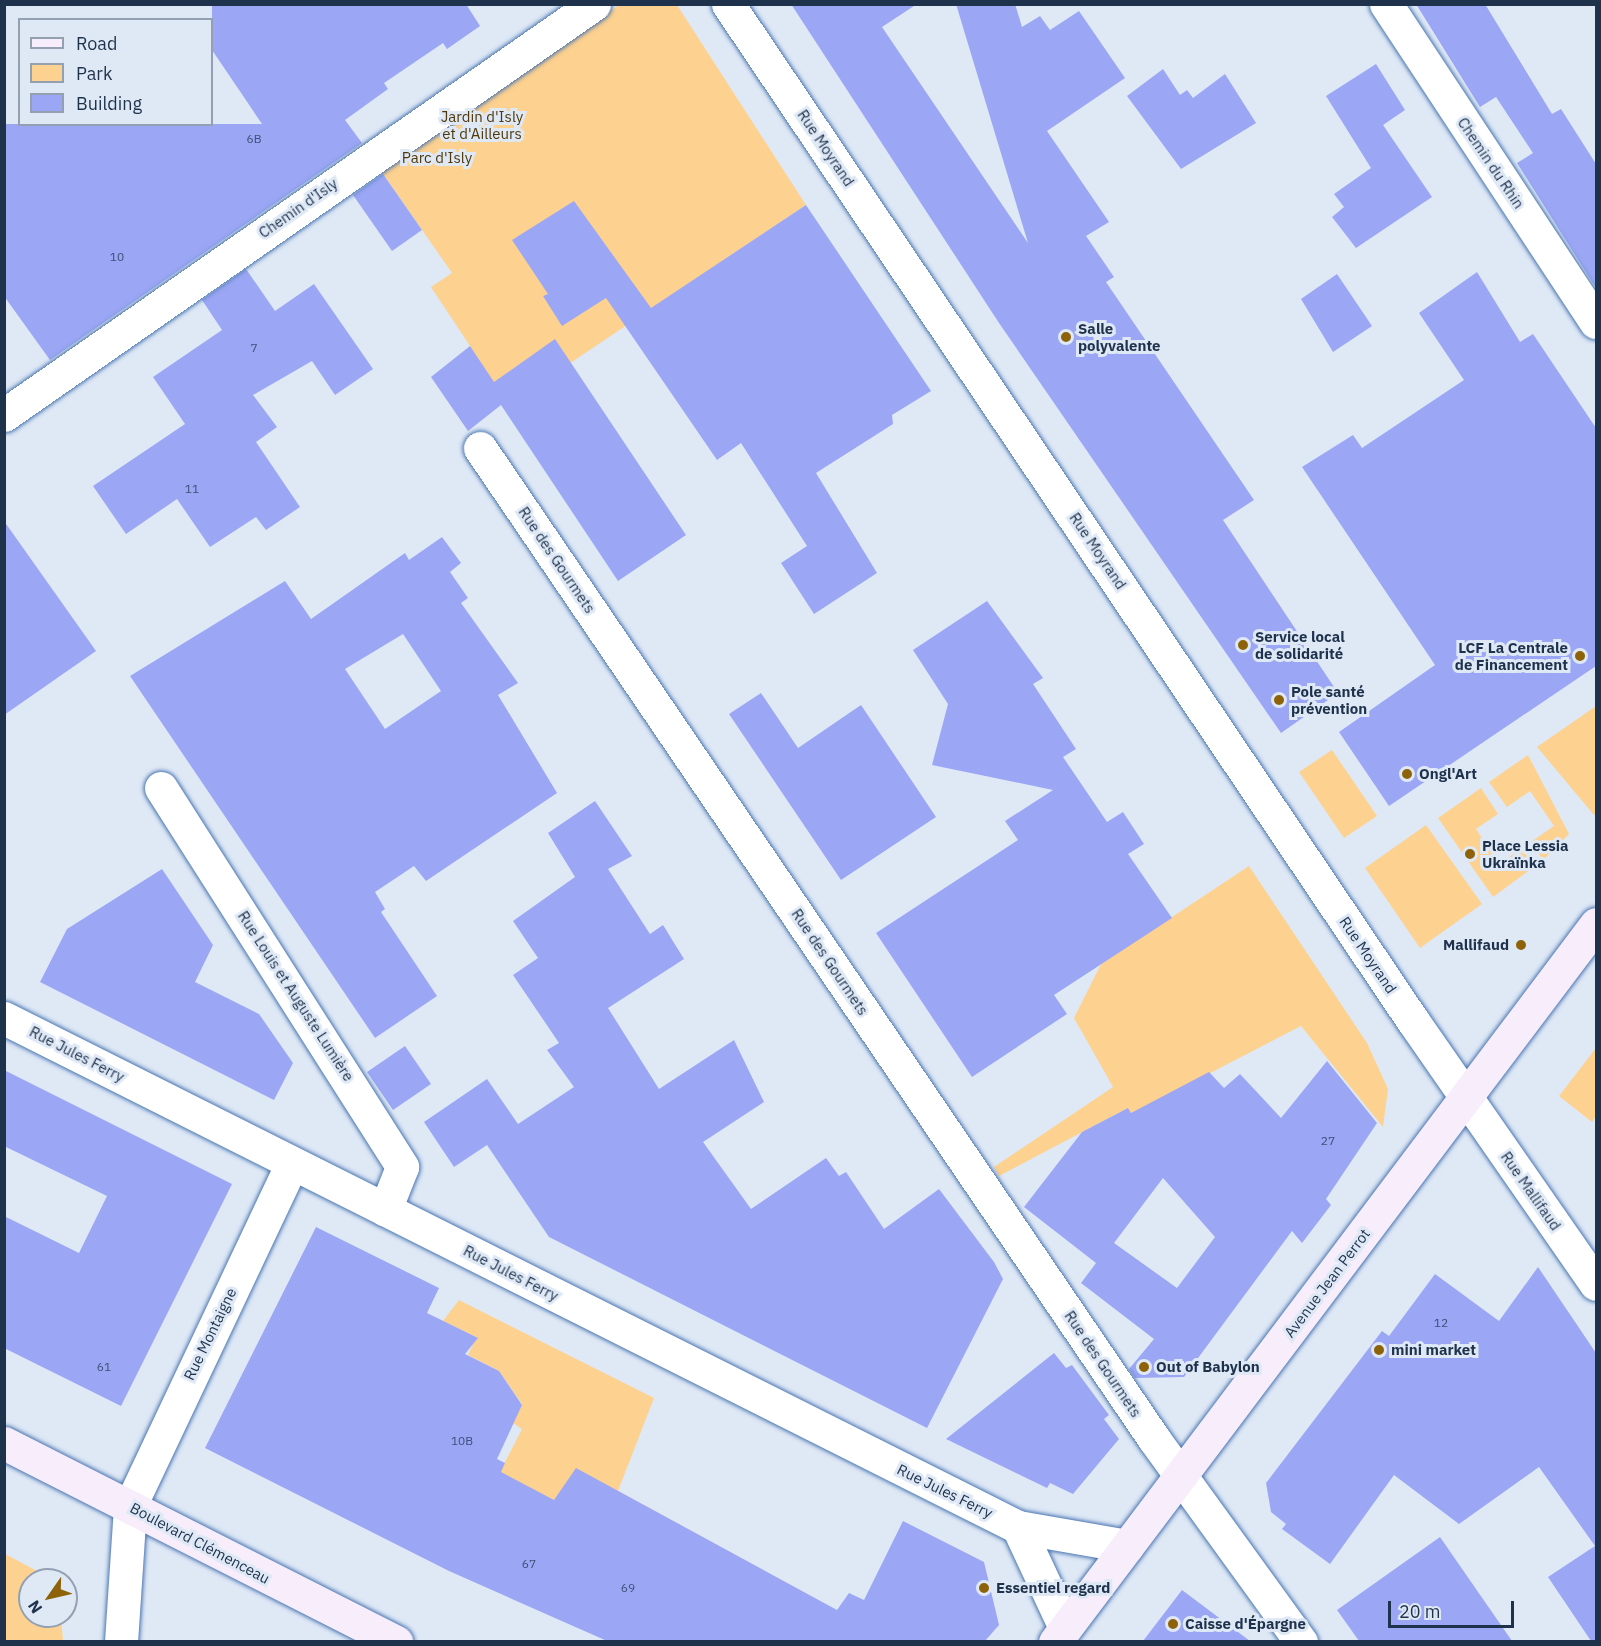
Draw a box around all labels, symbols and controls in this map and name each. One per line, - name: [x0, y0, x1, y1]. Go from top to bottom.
- legend: [18, 18, 213, 126]
- text: Road: [76, 32, 117, 55]
- text: Park: [76, 62, 112, 85]
- text: Building: [76, 92, 142, 115]
- street label: Rue Moyrand: [794, 106, 858, 190]
- park label: Jardin d'Isly et d'Ailleurs: [441, 107, 523, 142]
- street label: Chemin du Rhin: [1454, 114, 1528, 212]
- house number: 6B: [246, 132, 262, 146]
- park label: Parc d'Isly: [402, 149, 472, 167]
- street label: Chemin d'Isly: [255, 174, 341, 242]
- house number: 10: [110, 250, 124, 264]
- place label: Salle polyvalente: [1078, 319, 1161, 354]
- marker: Salle polyvalente: [1059, 330, 1073, 344]
- house number: 7: [250, 341, 258, 355]
- house number: 11: [185, 482, 199, 496]
- street label: Rue des Gourmets: [515, 503, 599, 617]
- street label: Rue Moyrand: [1066, 509, 1130, 593]
- place label: Service local de solidarité: [1255, 627, 1345, 662]
- marker: Service local de solidarité: [1236, 638, 1250, 652]
- place label: LCF La Centrale de Financement: [1455, 638, 1568, 673]
- marker: LCF La Centrale de Financement: [1573, 649, 1587, 663]
- place label: Pole santé prévention: [1291, 682, 1367, 717]
- marker: Pole santé prévention: [1272, 693, 1286, 707]
- place label: Ongl'Art: [1419, 765, 1477, 783]
- marker: Ongl'Art: [1400, 767, 1414, 781]
- place label: Place Lessia Ukraïnka: [1482, 836, 1569, 871]
- marker: Place Lessia Ukraïnka: [1463, 847, 1477, 861]
- street label: Rue des Gourmets: [788, 905, 872, 1019]
- street label: Rue Louis et Auguste Lumière: [234, 908, 358, 1084]
- street label: Rue Moyrand: [1336, 913, 1400, 997]
- place label: Mallifaud: [1443, 936, 1509, 954]
- marker: Mallifaud: [1514, 938, 1528, 952]
- street label: Rue Jules Ferry: [27, 1022, 127, 1086]
- house number: 27: [1321, 1134, 1335, 1148]
- street label: Rue Mallifaud: [1497, 1148, 1565, 1234]
- street label: Avenue Jean Perrot: [1280, 1225, 1374, 1341]
- street label: Rue Jules Ferry: [461, 1241, 561, 1305]
- street label: Rue Montaigne: [180, 1285, 240, 1383]
- street label: Rue des Gourmets: [1061, 1307, 1145, 1421]
- house number: 12: [1434, 1316, 1448, 1330]
- place label: mini market: [1391, 1341, 1476, 1359]
- marker: mini market: [1372, 1343, 1386, 1357]
- place label: Out of Babylon: [1156, 1358, 1260, 1376]
- house number: 61: [97, 1360, 111, 1374]
- marker: Out of Babylon: [1137, 1360, 1151, 1374]
- house number: 10B: [451, 1434, 473, 1448]
- street label: Rue Jules Ferry: [894, 1460, 996, 1522]
- street label: Boulevard Clémenceau: [127, 1499, 273, 1587]
- house number: 67: [522, 1557, 536, 1571]
- north arrow: [18, 1568, 78, 1628]
- place label: Essentiel regard: [996, 1579, 1110, 1597]
- house number: 69: [621, 1581, 635, 1595]
- marker: Essentiel regard: [977, 1581, 991, 1595]
- scale bar: [1391, 1589, 1517, 1627]
- text: N: [23, 1597, 46, 1617]
- text: 20 m: [1399, 1600, 1441, 1623]
- place label: Caisse d'Épargne: [1185, 1615, 1306, 1633]
- marker: Caisse d'Épargne: [1166, 1617, 1180, 1631]

